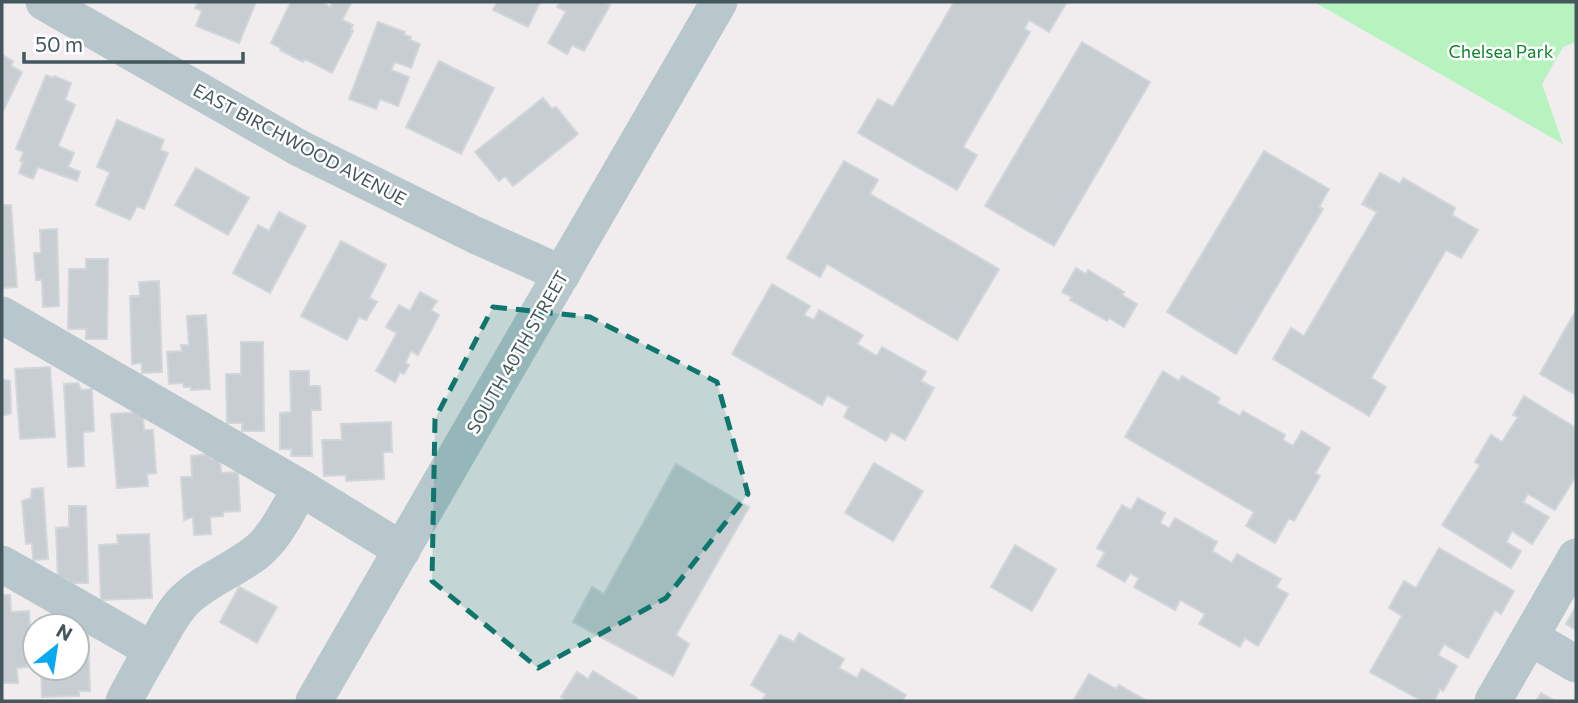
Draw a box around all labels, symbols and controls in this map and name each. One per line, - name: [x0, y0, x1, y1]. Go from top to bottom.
- scale bar: [24, 21, 243, 65]
- text: 50 m: [35, 31, 83, 56]
- park label: Chelsea Park: [1449, 40, 1554, 62]
- street label: EAST BIRCHWOOD AVENUE: [190, 78, 410, 210]
- street label: SOUTH 40TH STREET: [461, 267, 573, 437]
- north arrow: [21, 612, 91, 682]
- text: N: [53, 618, 77, 645]

